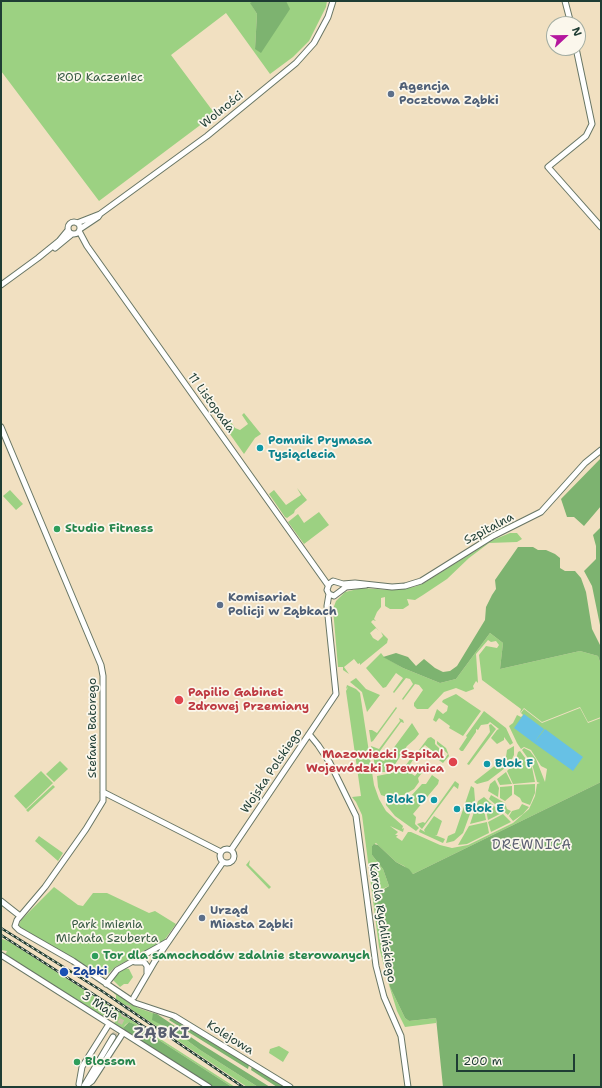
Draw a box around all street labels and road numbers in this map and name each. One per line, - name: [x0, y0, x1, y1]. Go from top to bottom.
- street label: Wolności: [198, 88, 246, 132]
- street label: 11 Listopada: [185, 370, 237, 436]
- street label: Szpitalna: [462, 510, 516, 548]
- street label: Stefana Batorego: [86, 678, 100, 778]
- street label: Wojska Polskiego: [238, 726, 306, 816]
- street label: Karola Rychlińskiego: [365, 862, 399, 984]
- street label: 3 Maja: [78, 989, 122, 1023]
- street label: Kolejowa: [204, 1018, 256, 1058]

